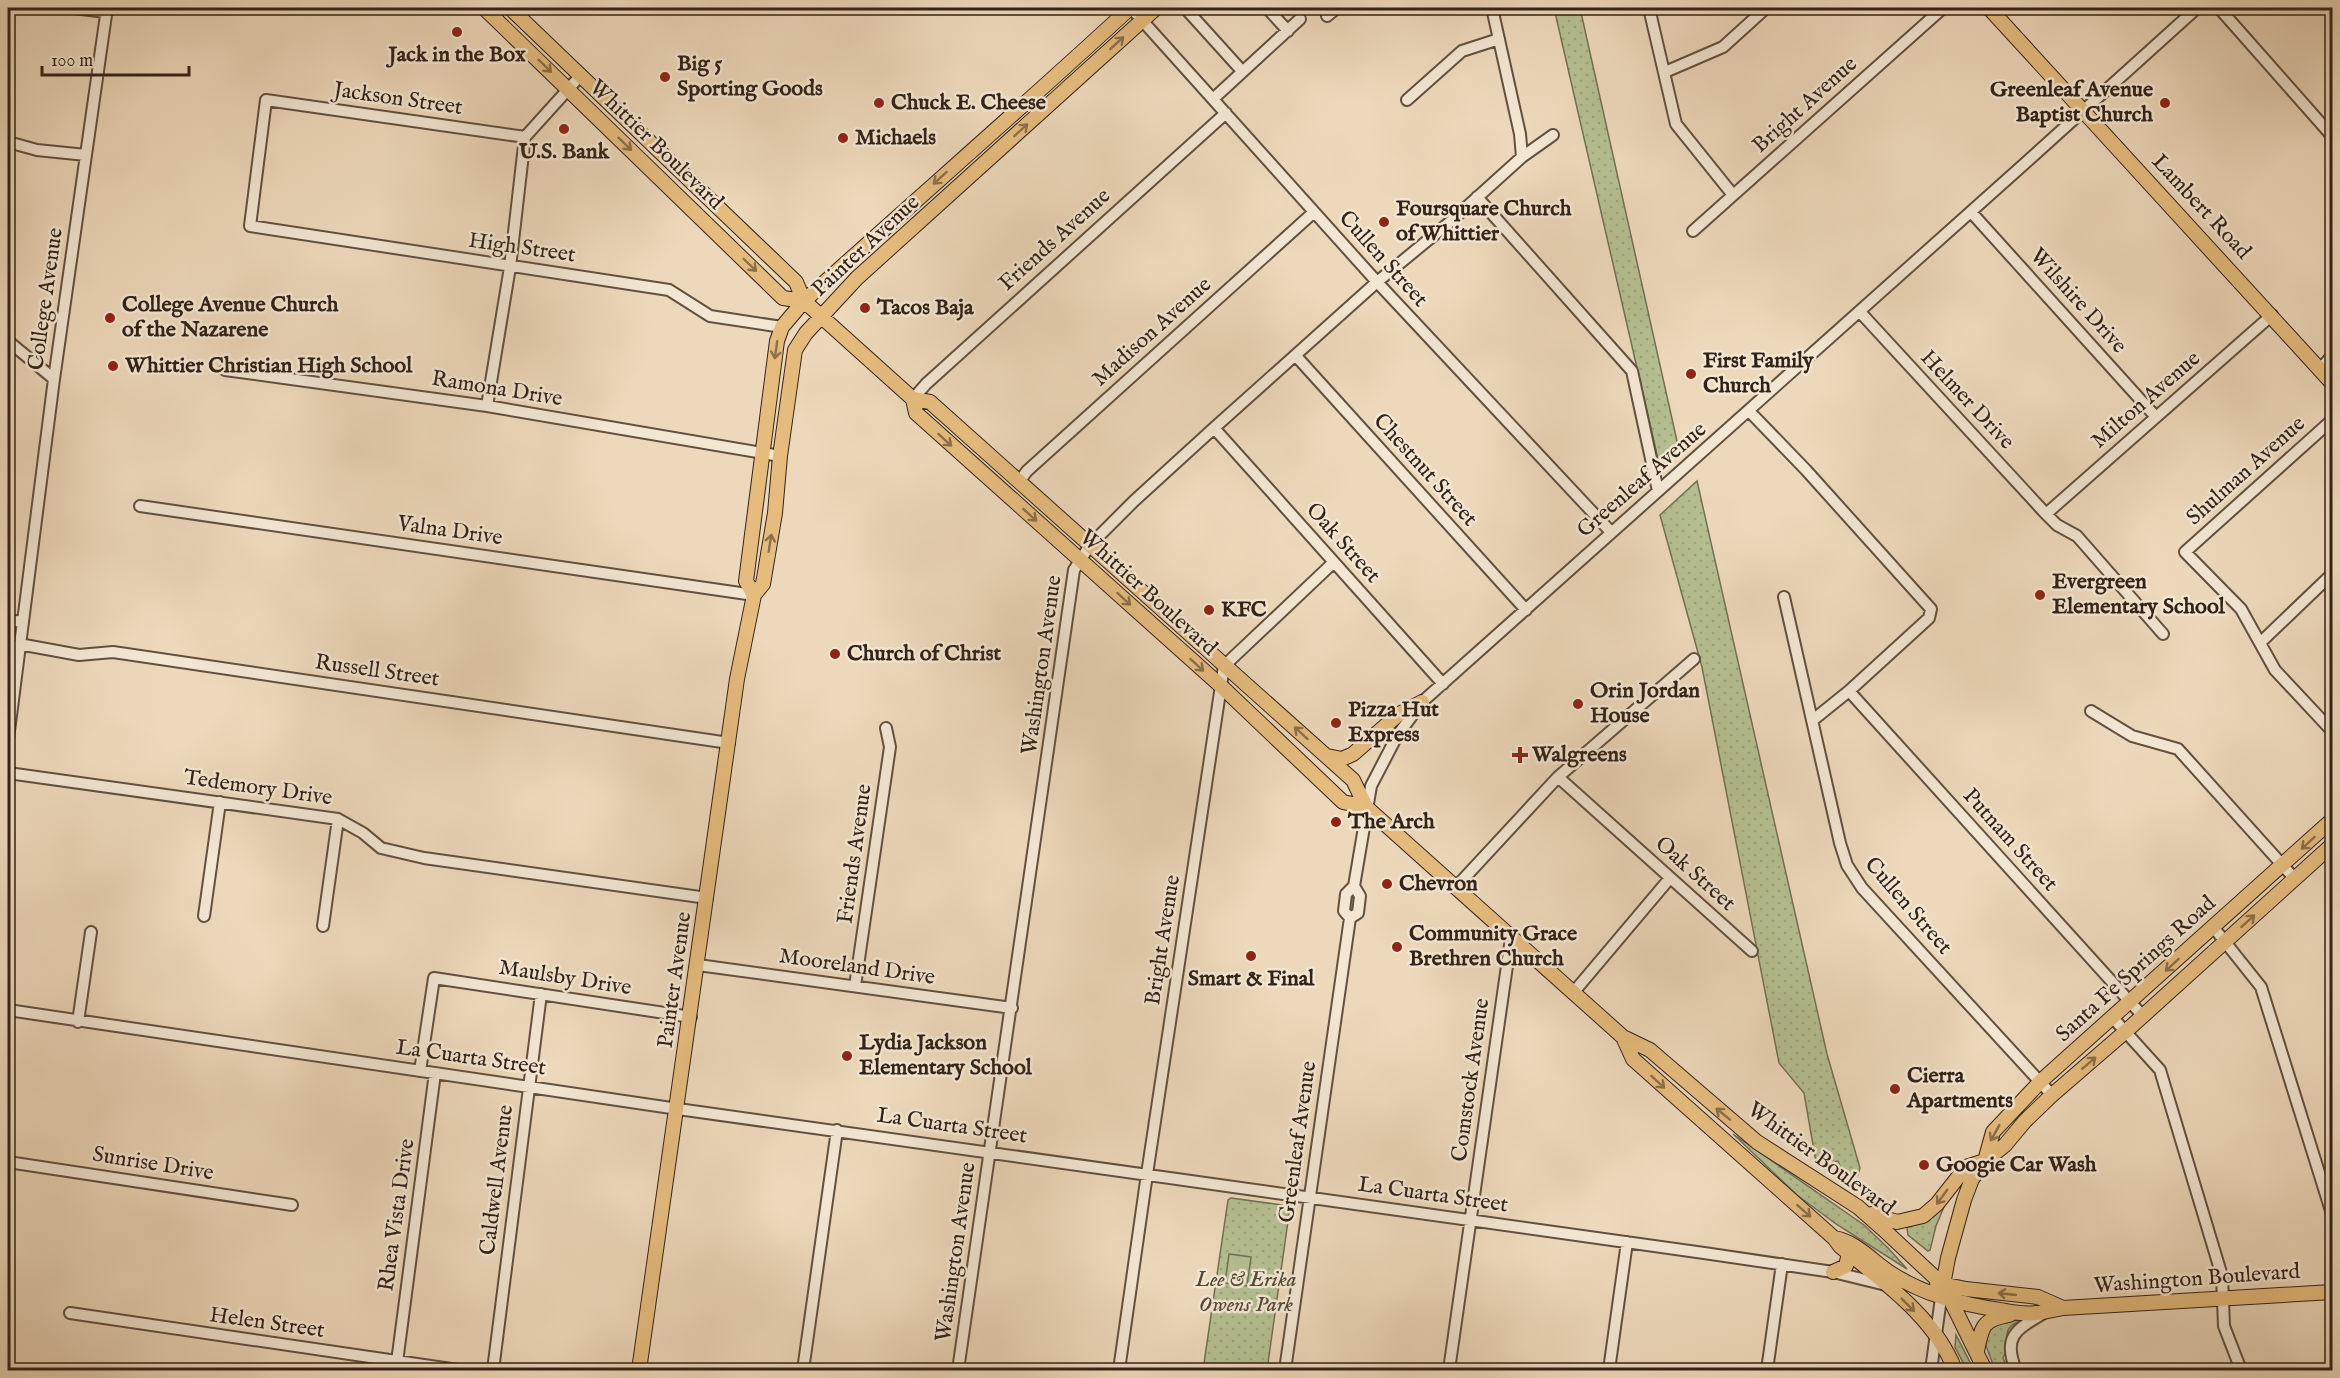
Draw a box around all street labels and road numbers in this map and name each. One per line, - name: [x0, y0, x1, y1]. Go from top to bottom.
- street label: Bright Avenue: [1747, 51, 1863, 159]
- street label: Whittier Boulevard: [583, 74, 729, 216]
- street label: Jackson Street: [329, 76, 465, 122]
- street label: Lambert Road: [2145, 148, 2257, 266]
- street label: Friends Avenue: [993, 182, 1117, 298]
- street label: Painter Avenue: [806, 189, 926, 303]
- street label: Cullen Street: [1332, 205, 1434, 313]
- street label: College Avenue: [22, 226, 70, 372]
- street label: High Street: [467, 227, 578, 269]
- street label: Wilshire Drive: [2023, 242, 2133, 360]
- street label: Madison Avenue: [1086, 271, 1218, 393]
- street label: Helmer Drive: [1914, 344, 2020, 456]
- street label: Milton Avenue: [2086, 345, 2206, 455]
- street label: Ramona Drive: [430, 365, 564, 413]
- street label: Chestnut Street: [1367, 408, 1483, 533]
- street label: Shulman Avenue: [2181, 410, 2311, 532]
- street label: Greenleaf Avenue: [1571, 416, 1713, 544]
- street label: Oak Street: [1299, 497, 1387, 589]
- street label: Valna Drive: [395, 510, 504, 552]
- street label: Whittier Boulevard: [1073, 524, 1223, 663]
- street label: Washington Avenue: [1016, 573, 1068, 757]
- street label: Russell Street: [313, 648, 441, 694]
- street label: Tedemory Drive: [182, 764, 334, 812]
- street label: Friends Avenue: [831, 782, 879, 926]
- street label: Putnam Street: [1956, 783, 2064, 898]
- street label: Oak Street: [1649, 830, 1741, 918]
- street label: Cullen Street: [1858, 851, 1958, 961]
- street label: Bright Avenue: [1139, 873, 1187, 1007]
- street label: Santa Fe Springs Road: [2050, 889, 2222, 1048]
- street label: Painter Avenue: [652, 910, 698, 1050]
- street label: Mooreland Drive: [777, 942, 937, 992]
- street label: Maulsby Drive: [497, 954, 633, 1002]
- street label: Comstock Avenue: [1446, 996, 1496, 1164]
- street label: La Cuarta Street: [394, 1034, 548, 1082]
- street label: Greenleaf Avenue: [1273, 1059, 1323, 1225]
- street label: Whittier Boulevard: [1742, 1096, 1901, 1222]
- street label: La Cuarta Street: [875, 1102, 1029, 1150]
- street label: Caldwell Avenue: [474, 1103, 520, 1257]
- street label: Rhea Vista Drive: [372, 1137, 422, 1293]
- street label: Sunrise Drive: [90, 1141, 216, 1187]
- street label: Washington Avenue: [930, 1160, 982, 1344]
- street label: La Cuarta Street: [1356, 1171, 1510, 1219]
- street label: Washington Boulevard: [2093, 1258, 2301, 1300]
- street label: Helen Street: [208, 1301, 327, 1345]

